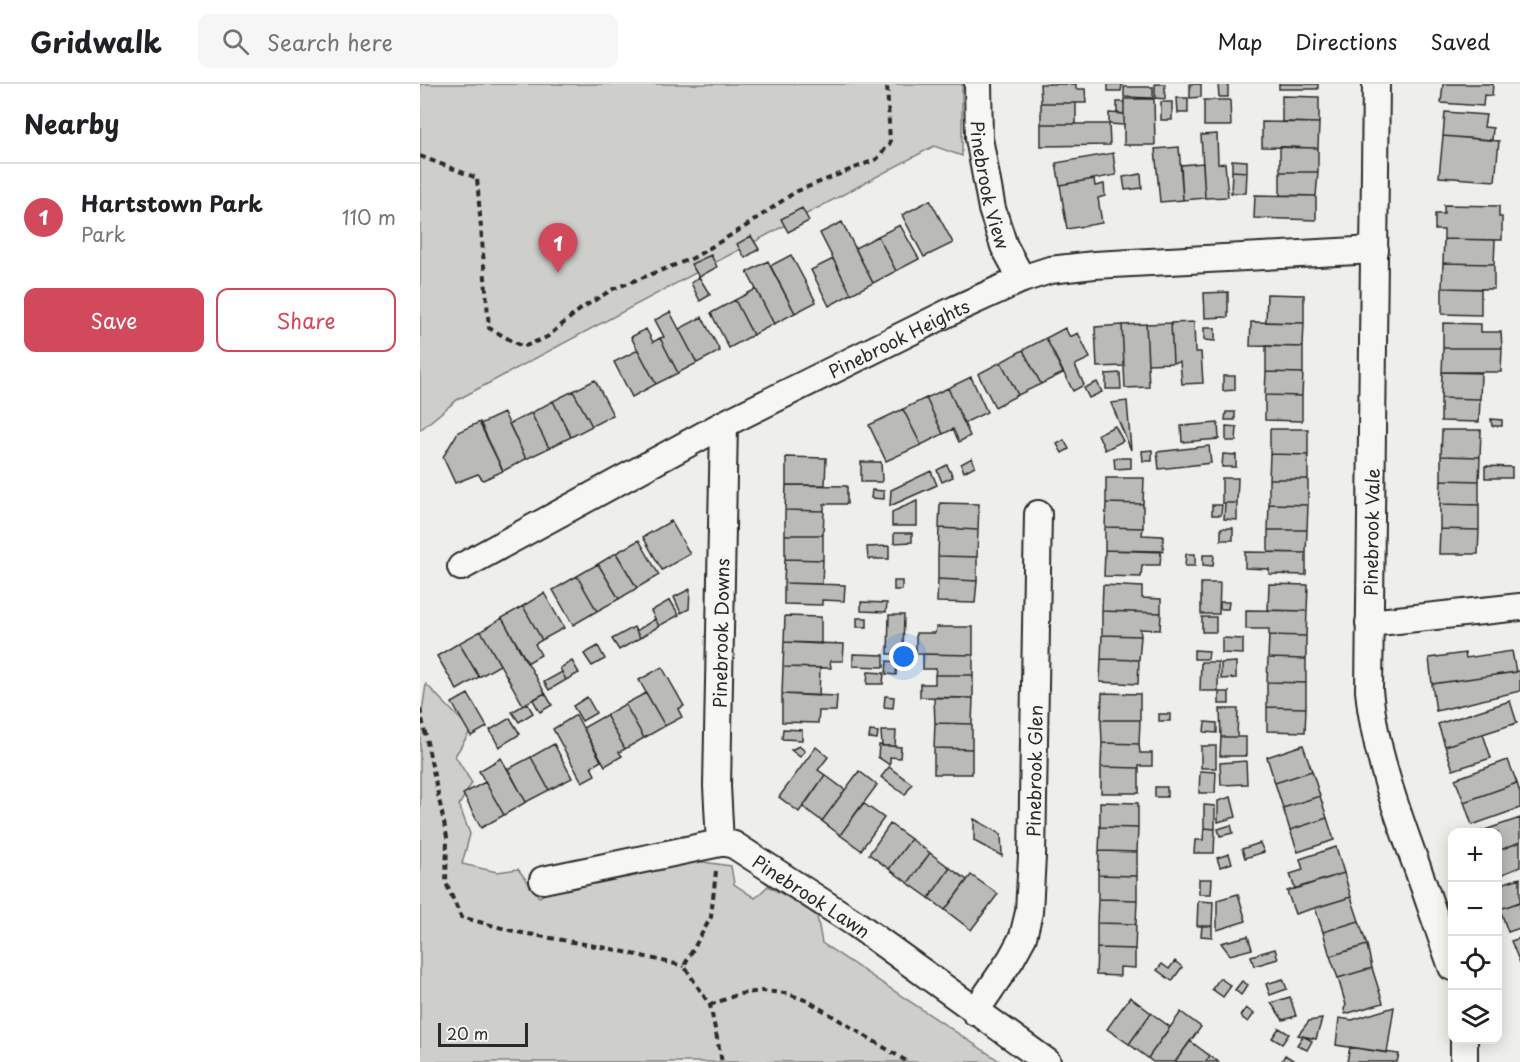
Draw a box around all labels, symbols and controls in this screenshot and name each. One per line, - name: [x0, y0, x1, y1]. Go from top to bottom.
- search box: [198, 14, 618, 68]
- text: Gridwalk: [30, 20, 162, 63]
- icon: search: [219, 25, 252, 58]
- text: Search here: [267, 25, 393, 58]
- text: Map: [1217, 25, 1262, 57]
- text: Directions: [1295, 25, 1397, 57]
- text: Saved: [1430, 25, 1490, 57]
- text: Nearby: [24, 104, 119, 143]
- street label: Pinebrook View: [965, 121, 1018, 252]
- text: Hartstown Park: [81, 186, 263, 219]
- text: 1: [39, 202, 48, 232]
- text: 110 m: [342, 202, 396, 232]
- text: Park: [81, 219, 126, 249]
- pin: 1: [538, 224, 578, 273]
- button: Save: [24, 288, 204, 352]
- button: Share: [216, 288, 396, 352]
- street label: Pinebrook Heights: [823, 291, 973, 384]
- street label: Pinebrook Vale: [1356, 468, 1386, 596]
- street label: Pinebrook Downs: [705, 558, 735, 708]
- your location: [889, 642, 918, 671]
- street label: Pinebrook Glen: [1019, 705, 1048, 837]
- map controls: [1448, 828, 1502, 1044]
- button: +: [1448, 828, 1502, 882]
- street label: Pinebrook Lawn: [748, 847, 876, 944]
- button: −: [1448, 882, 1502, 936]
- button: locate: [1448, 936, 1502, 990]
- button: layers: [1448, 990, 1502, 1044]
- scale bar: [438, 1020, 528, 1048]
- text: 20 m: [447, 1021, 488, 1045]

